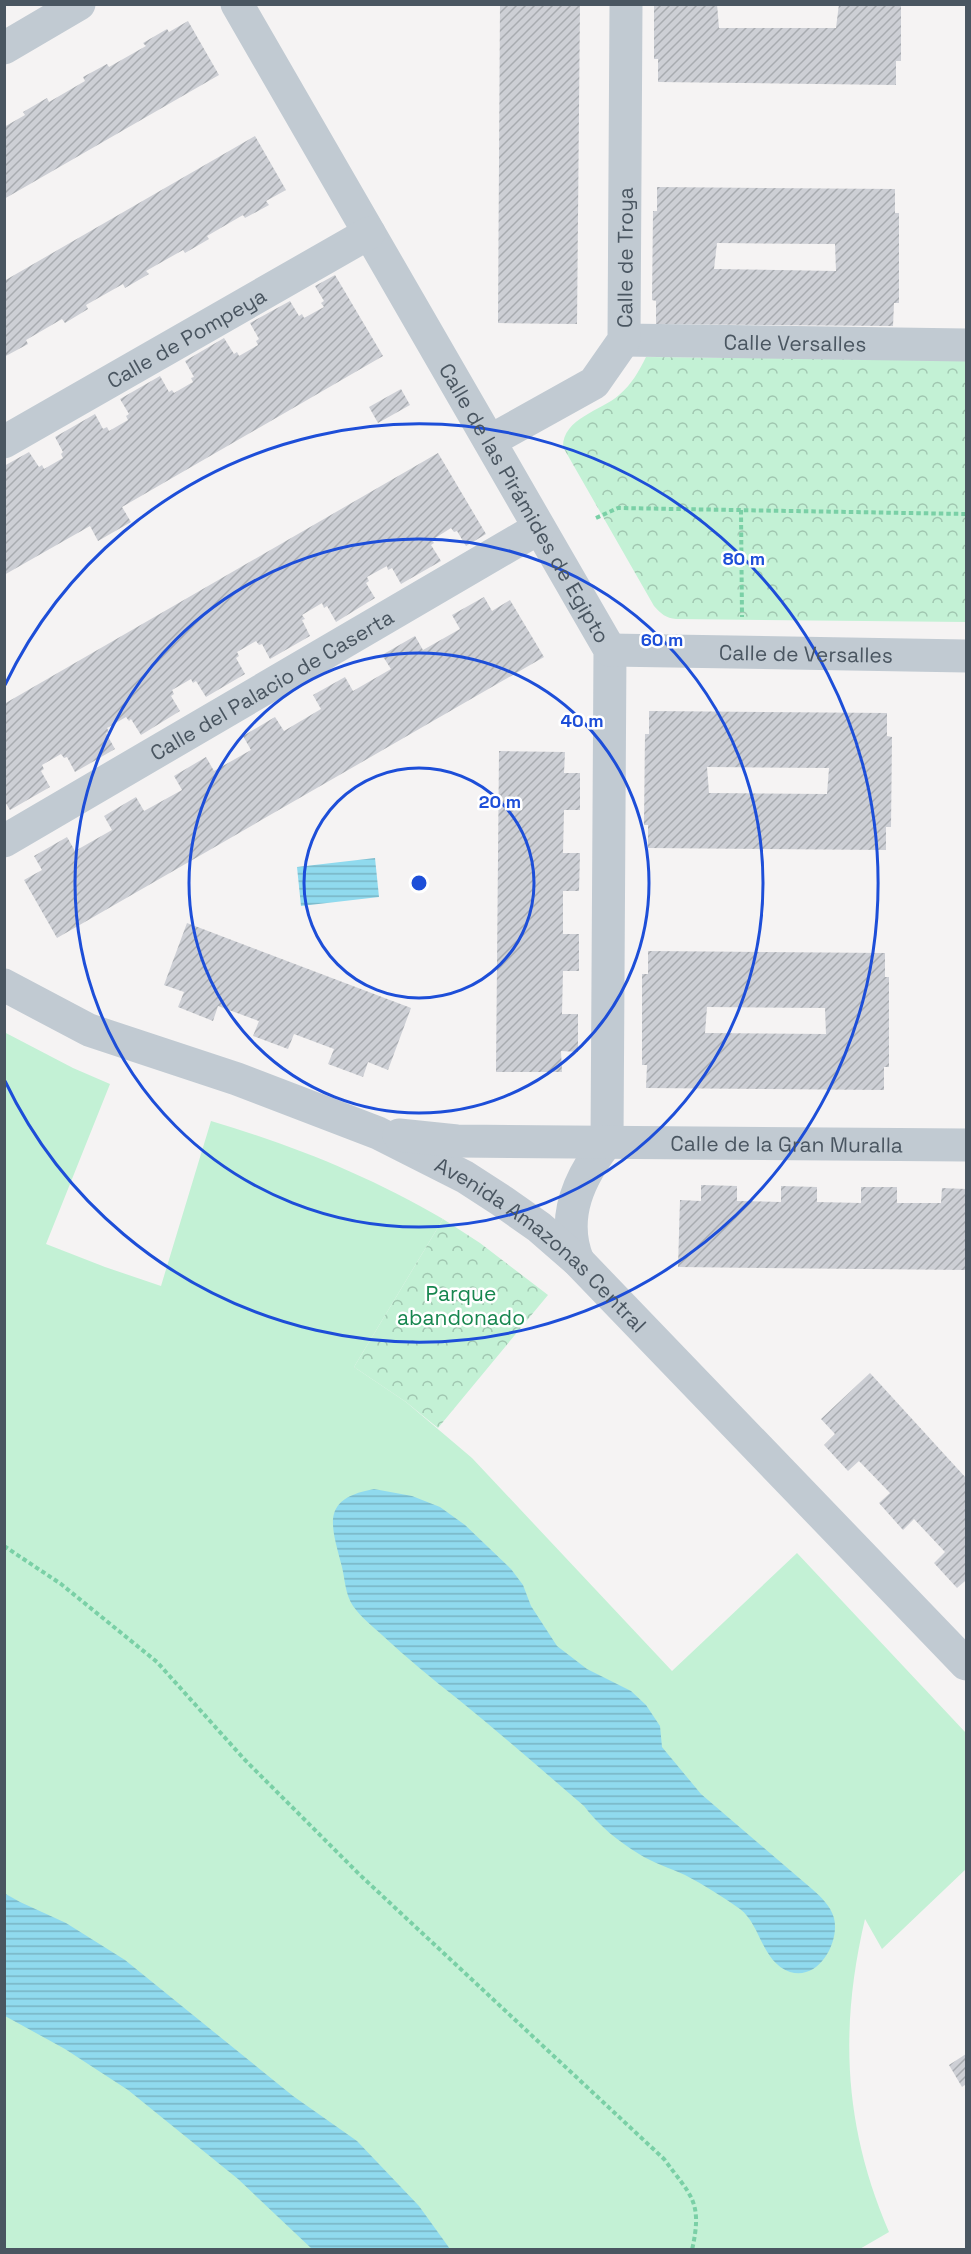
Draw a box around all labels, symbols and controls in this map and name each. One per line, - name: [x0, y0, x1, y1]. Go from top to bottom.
- street label: Calle de Troya: [611, 187, 638, 328]
- street label: Calle de Pompeya: [102, 281, 271, 394]
- street label: Calle Versalles: [723, 328, 867, 357]
- street label: Calle de las Pirámides de Egipto: [434, 358, 616, 648]
- text: 80 m: [723, 547, 765, 570]
- street label: Calle del Palacio de Caserta: [145, 603, 398, 766]
- text: 60 m: [641, 628, 683, 651]
- street label: Calle de Versalles: [719, 638, 893, 668]
- text: 40 m: [560, 709, 604, 732]
- text: 20 m: [479, 790, 521, 813]
- centre of rings: [409, 873, 429, 893]
- street label: Calle de la Gran Muralla: [670, 1129, 903, 1158]
- street label: Avenida Amazonas Central: [431, 1151, 653, 1338]
- park label: Parque abandonado: [397, 1280, 525, 1331]

